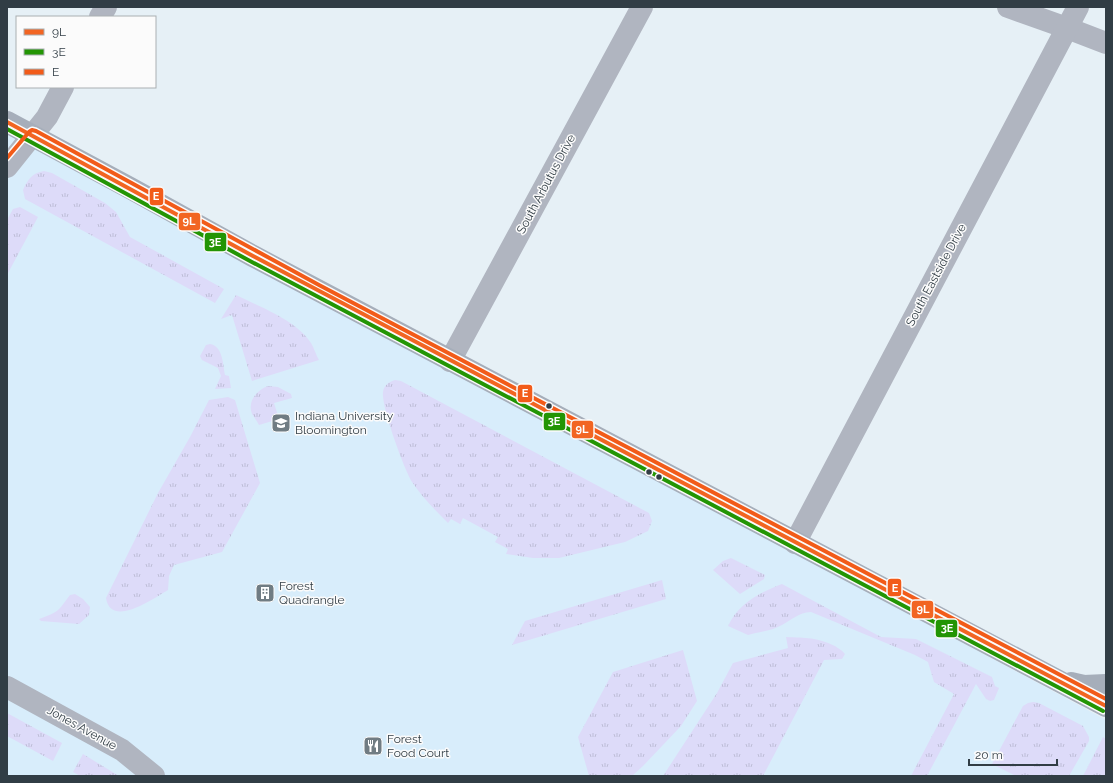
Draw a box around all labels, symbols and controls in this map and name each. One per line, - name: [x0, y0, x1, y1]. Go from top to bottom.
- legend: [16, 16, 156, 88]
- text: 9L: [52, 25, 66, 39]
- text: 3E: [52, 45, 66, 59]
- text: E: [52, 65, 59, 79]
- street label: South Arbutus Drive: [514, 132, 578, 236]
- line badge: E: [149, 187, 164, 206]
- text: E: [153, 190, 160, 203]
- line badge: 9L: [178, 212, 201, 231]
- text: 9L: [183, 215, 196, 228]
- street label: South Eastside Drive: [903, 221, 969, 329]
- line badge: 3E: [204, 232, 227, 252]
- text: 3E: [209, 236, 222, 249]
- line badge: E: [517, 384, 533, 403]
- text: E: [522, 387, 529, 400]
- unlabelled marker: [544, 401, 554, 411]
- place label: Indiana University Bloomington: [295, 409, 394, 437]
- school or university icon: Indiana University Bloomington: [270, 412, 292, 434]
- line badge: 3E: [543, 412, 566, 431]
- text: 3E: [548, 415, 561, 428]
- line badge: 9L: [571, 420, 594, 439]
- text: 9L: [576, 423, 589, 436]
- unlabelled marker: [644, 467, 654, 477]
- unlabelled marker: [654, 472, 664, 482]
- line badge: E: [887, 578, 902, 597]
- place label: Forest Quadrangle: [279, 579, 345, 607]
- building icon: Forest Quadrangle: [254, 582, 276, 604]
- text: E: [892, 582, 899, 595]
- line badge: 9L: [911, 600, 934, 619]
- text: 9L: [917, 603, 930, 616]
- line badge: 3E: [935, 619, 958, 638]
- text: 3E: [941, 622, 954, 635]
- street label: Jones Avenue: [45, 703, 119, 753]
- place label: Forest Food Court: [387, 732, 449, 760]
- restaurant icon: Forest Food Court: [362, 735, 384, 757]
- scale bar: [969, 741, 1057, 767]
- text: 20 m: [975, 748, 1003, 762]

